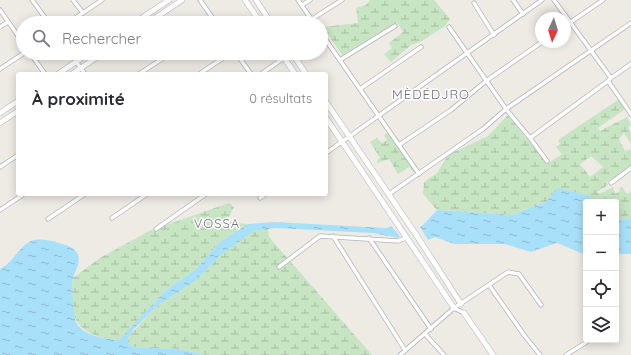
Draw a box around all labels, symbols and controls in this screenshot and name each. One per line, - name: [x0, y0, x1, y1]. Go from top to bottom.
- north arrow: [535, 12, 571, 48]
- search box: [16, 16, 328, 60]
- icon: search: [30, 27, 52, 49]
- text: Rechercher: [62, 29, 141, 48]
- district label: MÈDÉDJRO: [392, 86, 470, 102]
- text: À proximité: [32, 88, 125, 109]
- text: 0 résultats: [249, 90, 312, 106]
- map controls: [583, 199, 619, 343]
- button: +: [583, 199, 619, 235]
- district label: VOSSA: [194, 215, 240, 231]
- button: −: [583, 235, 619, 271]
- button: locate: [583, 271, 619, 307]
- button: layers: [583, 307, 619, 343]

